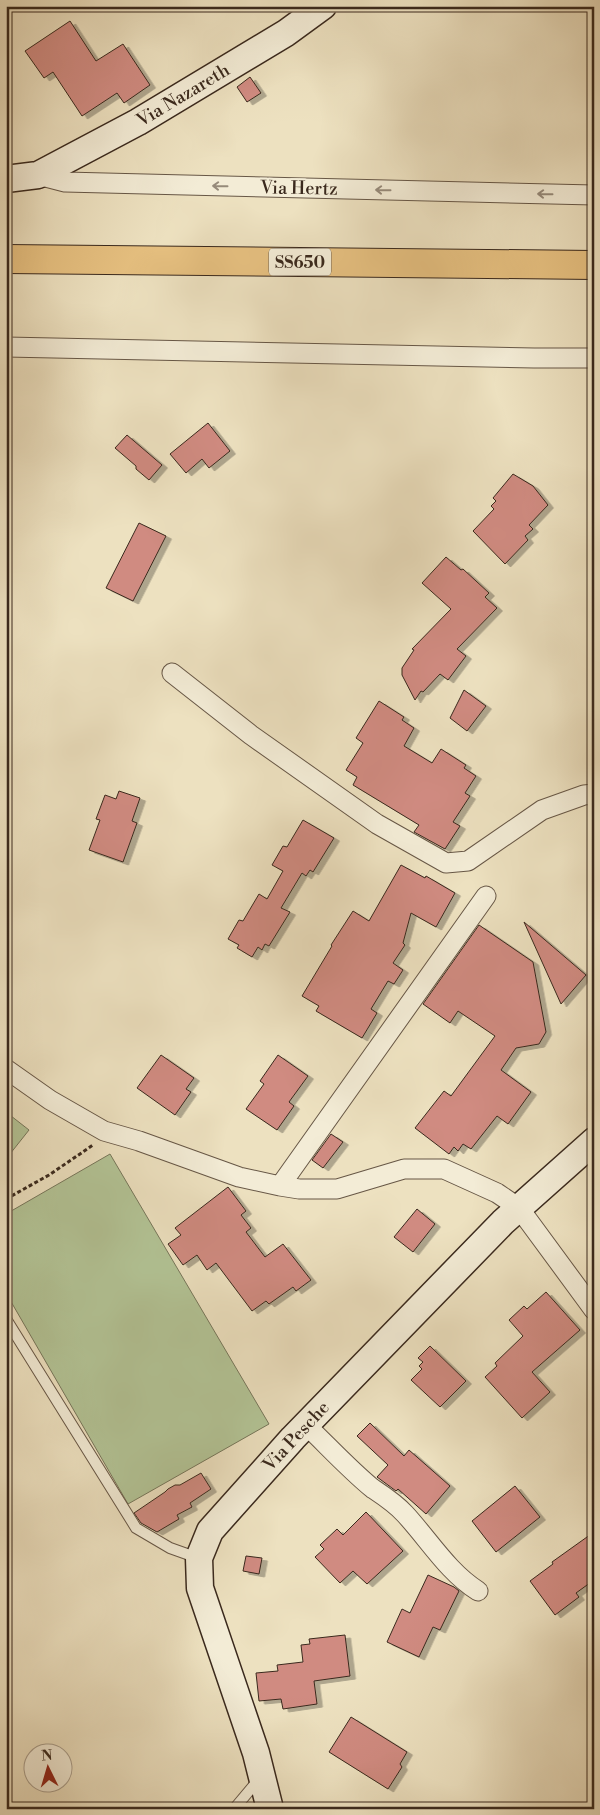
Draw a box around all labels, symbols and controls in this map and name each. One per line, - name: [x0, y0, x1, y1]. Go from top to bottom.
- street label: Via Nazareth: [132, 58, 234, 133]
- street label: Via Hertz: [259, 176, 338, 201]
- one-way arrow: [212, 181, 228, 191]
- one-way arrow: [375, 185, 391, 195]
- one-way arrow: [537, 189, 554, 199]
- road number: SS650: [269, 248, 331, 276]
- street label: Via Pesche: [257, 1397, 335, 1477]
- north arrow: [22, 1742, 72, 1792]
- text: N: [41, 1747, 53, 1765]

